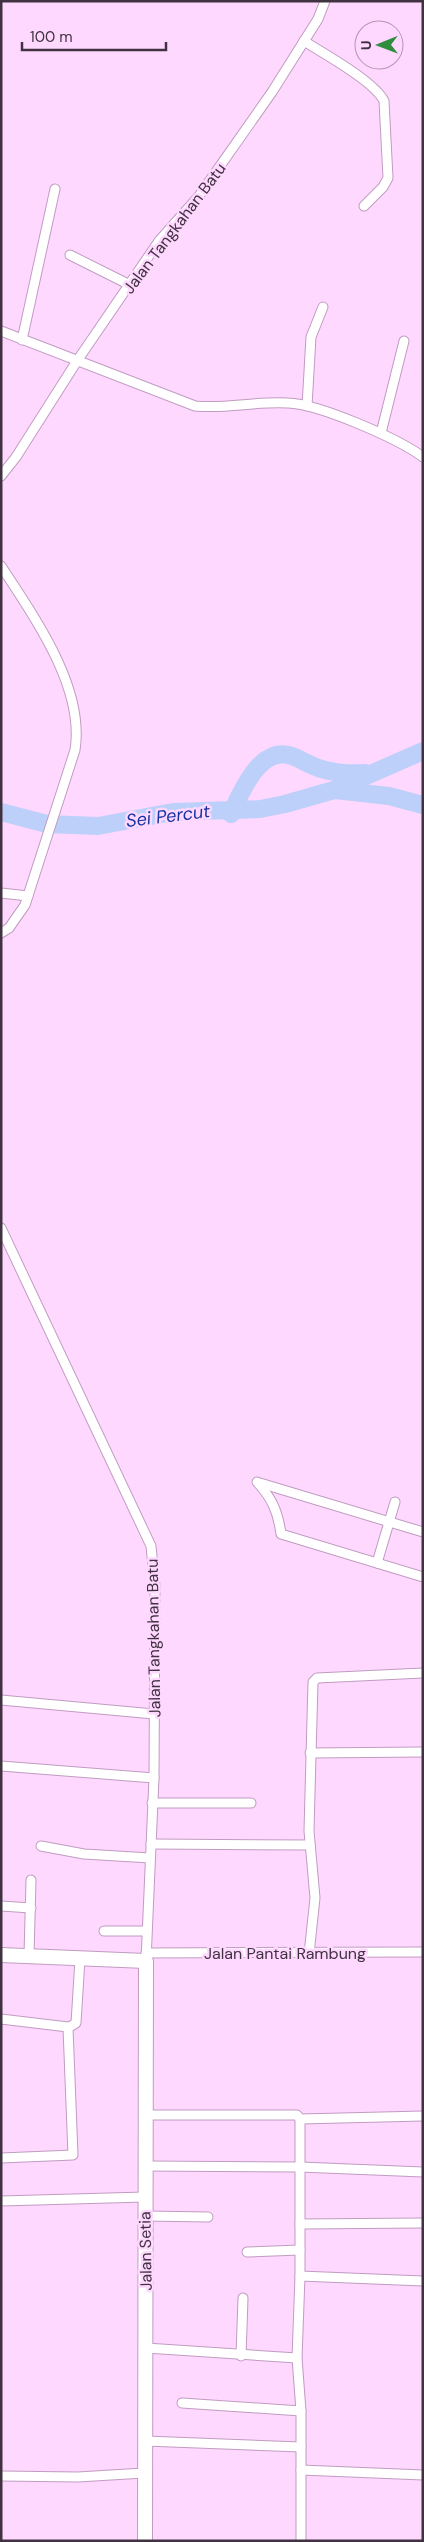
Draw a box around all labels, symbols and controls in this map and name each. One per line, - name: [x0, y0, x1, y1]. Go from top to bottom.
- scale bar: [22, 20, 166, 52]
- north arrow: [354, 20, 404, 70]
- text: 100 m: [30, 27, 73, 47]
- text: U: [357, 40, 375, 50]
- street label: Jalan Tangkahan Batu: [118, 159, 231, 298]
- water label: Sei Percut: [125, 799, 213, 833]
- street label: Jalan Tangkahan Batu: [142, 1558, 165, 1717]
- street label: Jalan Pantai Rambung: [204, 1943, 366, 1964]
- street label: Jalan Setia: [134, 2211, 157, 2291]

